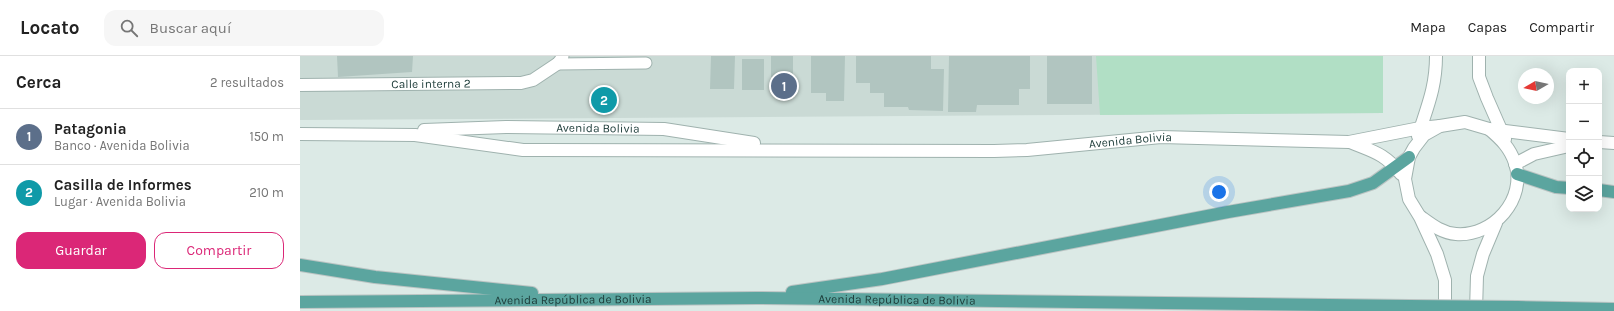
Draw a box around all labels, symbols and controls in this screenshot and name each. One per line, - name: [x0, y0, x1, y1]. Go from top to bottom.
- search box: [104, 10, 384, 46]
- text: Locato: [20, 17, 80, 39]
- icon: search: [118, 17, 140, 39]
- text: Buscar aquí: [150, 19, 231, 37]
- text: Mapa: [1410, 19, 1446, 36]
- text: Capas: [1468, 19, 1507, 36]
- text: Compartir: [1529, 19, 1594, 36]
- north arrow: [1518, 68, 1554, 104]
- map controls: [1566, 68, 1602, 212]
- button: +: [1566, 68, 1602, 104]
- pin: 1: [771, 71, 797, 101]
- text: Cerca: [16, 72, 61, 92]
- text: 2 resultados: [210, 75, 284, 90]
- street label: Calle interna 2: [391, 76, 471, 91]
- pin: 2: [591, 85, 617, 115]
- button: −: [1566, 104, 1602, 140]
- text: Patagonia: [54, 120, 126, 138]
- street label: Avenida Bolivia: [556, 121, 640, 136]
- text: 1: [27, 129, 31, 144]
- text: 150 m: [249, 129, 284, 144]
- street label: Avenida Bolivia: [1088, 130, 1172, 151]
- text: Banco · Avenida Bolivia: [54, 138, 190, 153]
- button: locate: [1566, 140, 1602, 176]
- text: Casilla de Informes: [54, 176, 192, 194]
- button: layers: [1566, 176, 1602, 212]
- your location: [1209, 182, 1229, 202]
- text: 2: [25, 185, 33, 200]
- text: 210 m: [249, 185, 284, 200]
- text: Lugar · Avenida Bolivia: [54, 194, 186, 209]
- button: Guardar: [16, 232, 146, 269]
- button: Compartir: [154, 232, 284, 269]
- street label: Avenida República de Bolivia: [494, 292, 652, 307]
- street label: Avenida República de Bolivia: [818, 292, 976, 308]

